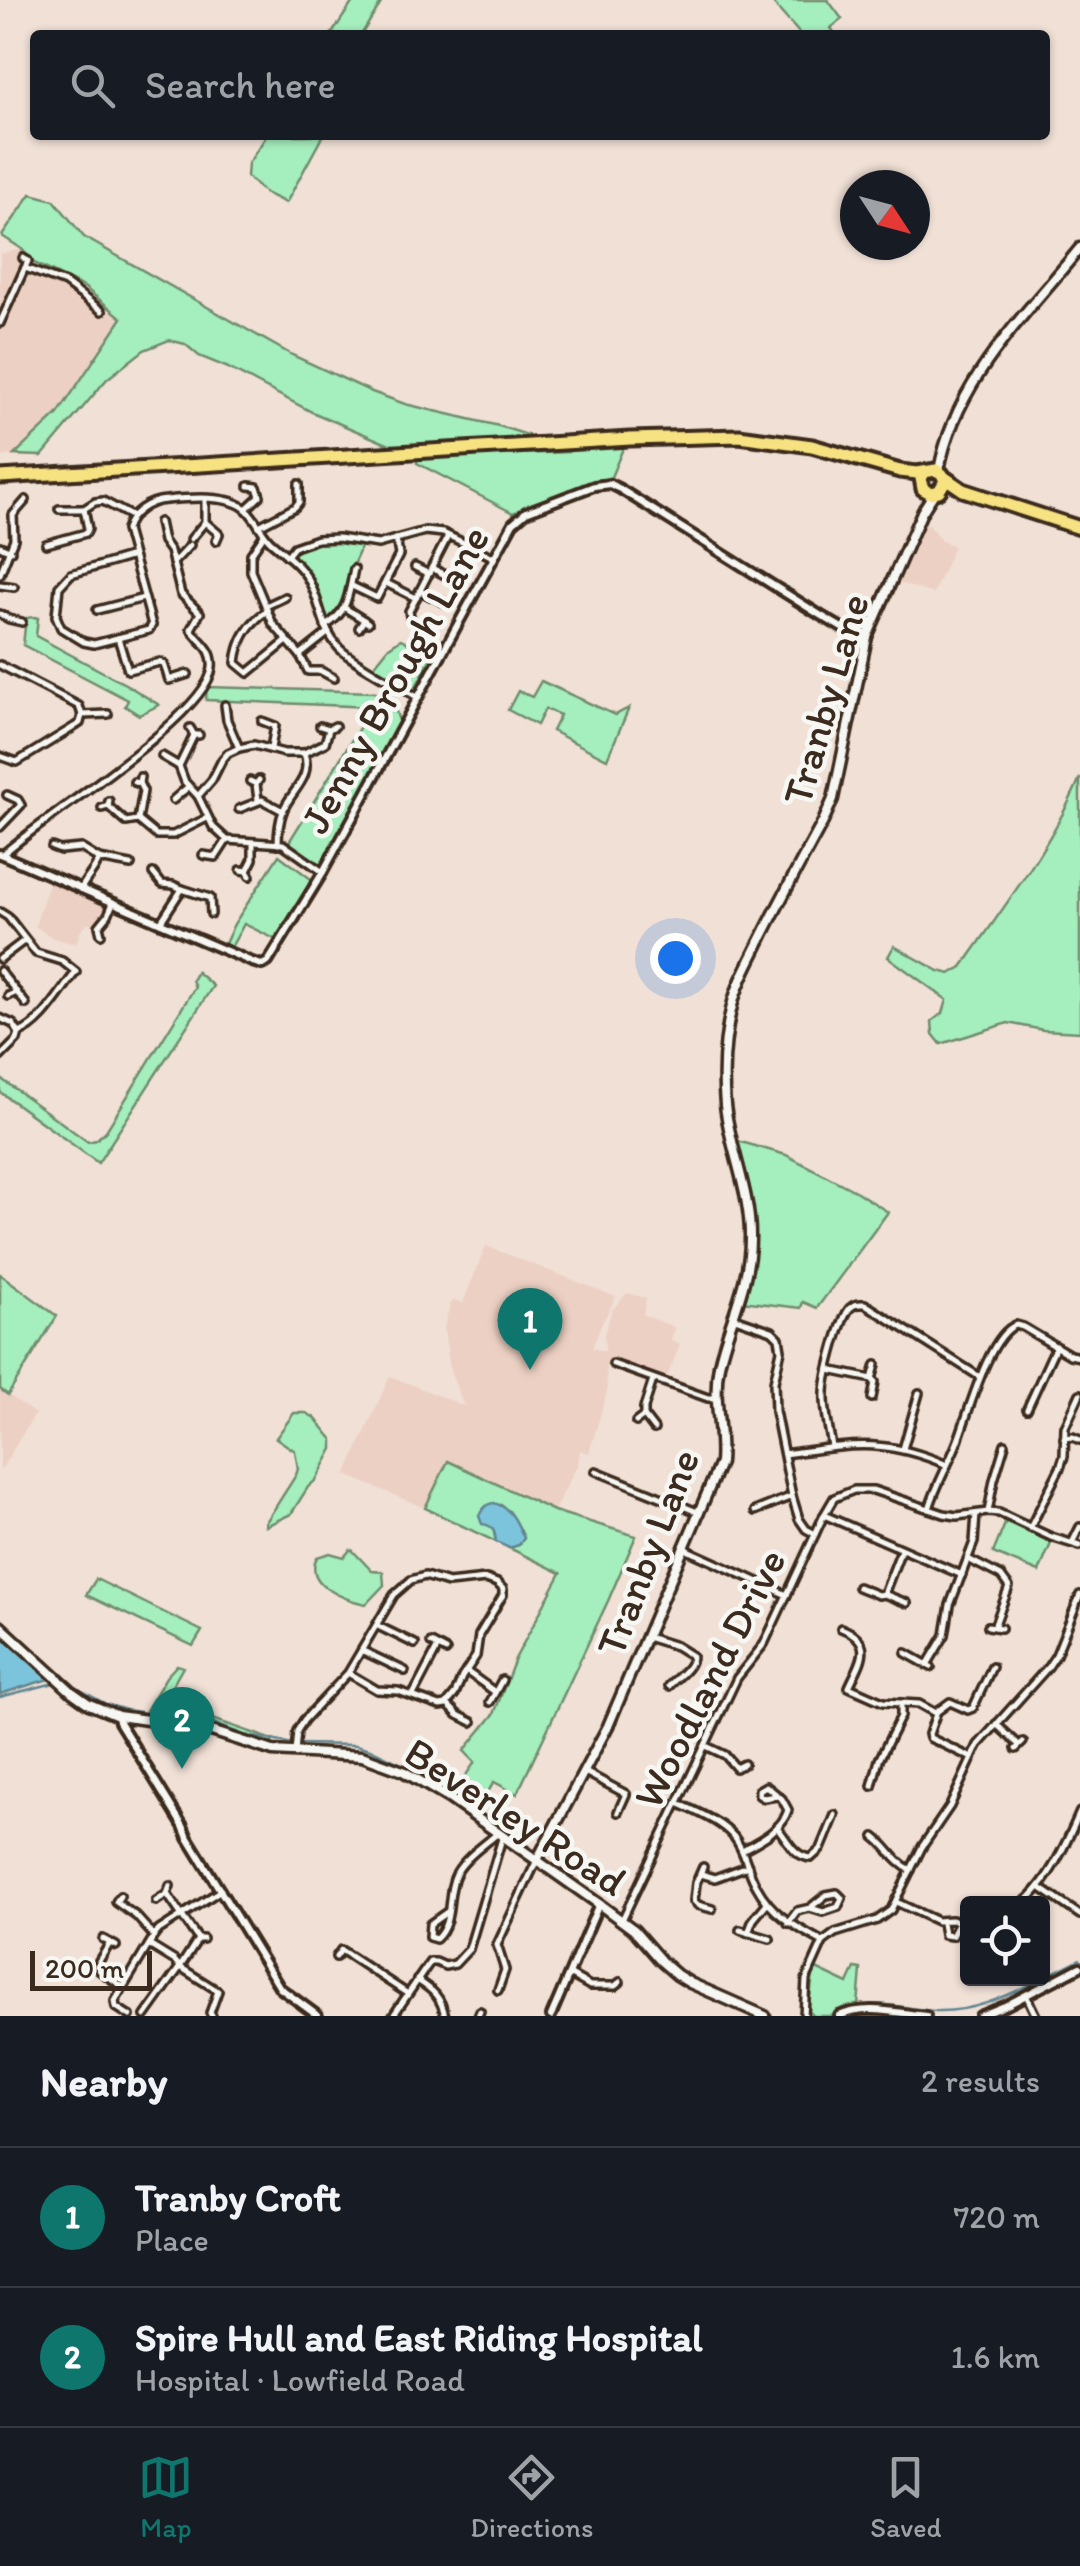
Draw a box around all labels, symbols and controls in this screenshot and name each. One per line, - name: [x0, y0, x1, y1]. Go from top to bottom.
- search box: [30, 30, 1050, 140]
- icon: search: [65, 58, 120, 113]
- text: Search here: [145, 62, 336, 108]
- north arrow: [840, 170, 930, 260]
- street label: Jenny Brough Lane: [289, 517, 500, 842]
- street label: Tranby Lane: [771, 588, 880, 811]
- your location: [650, 933, 701, 984]
- pin: 1: [498, 1288, 562, 1370]
- street label: Tranby Lane: [585, 1442, 710, 1663]
- street label: Woodland Drive: [622, 1540, 797, 1817]
- pin: 2: [150, 1686, 214, 1769]
- street label: Beverley Road: [396, 1726, 636, 1907]
- map controls: [960, 1896, 1050, 1986]
- button: locate: [960, 1896, 1050, 1986]
- scale bar: [30, 1946, 152, 1991]
- text: 200 m: [45, 1951, 124, 1985]
- text: Nearby: [40, 2056, 167, 2107]
- text: 2 results: [921, 2062, 1040, 2100]
- text: Tranby Croft: [135, 2175, 341, 2221]
- text: 1: [65, 2198, 80, 2236]
- text: 720 m: [953, 2198, 1040, 2236]
- text: Place: [135, 2221, 209, 2259]
- text: Spire Hull and East Riding Hospital: [135, 2315, 703, 2361]
- text: 2: [64, 2338, 81, 2376]
- text: 1.6 km: [951, 2338, 1040, 2376]
- text: Hospital · Lowfield Road: [135, 2361, 465, 2399]
- tab: Map: [138, 2450, 193, 2544]
- tab: Directions: [470, 2450, 593, 2544]
- tab: Saved: [870, 2450, 942, 2544]

